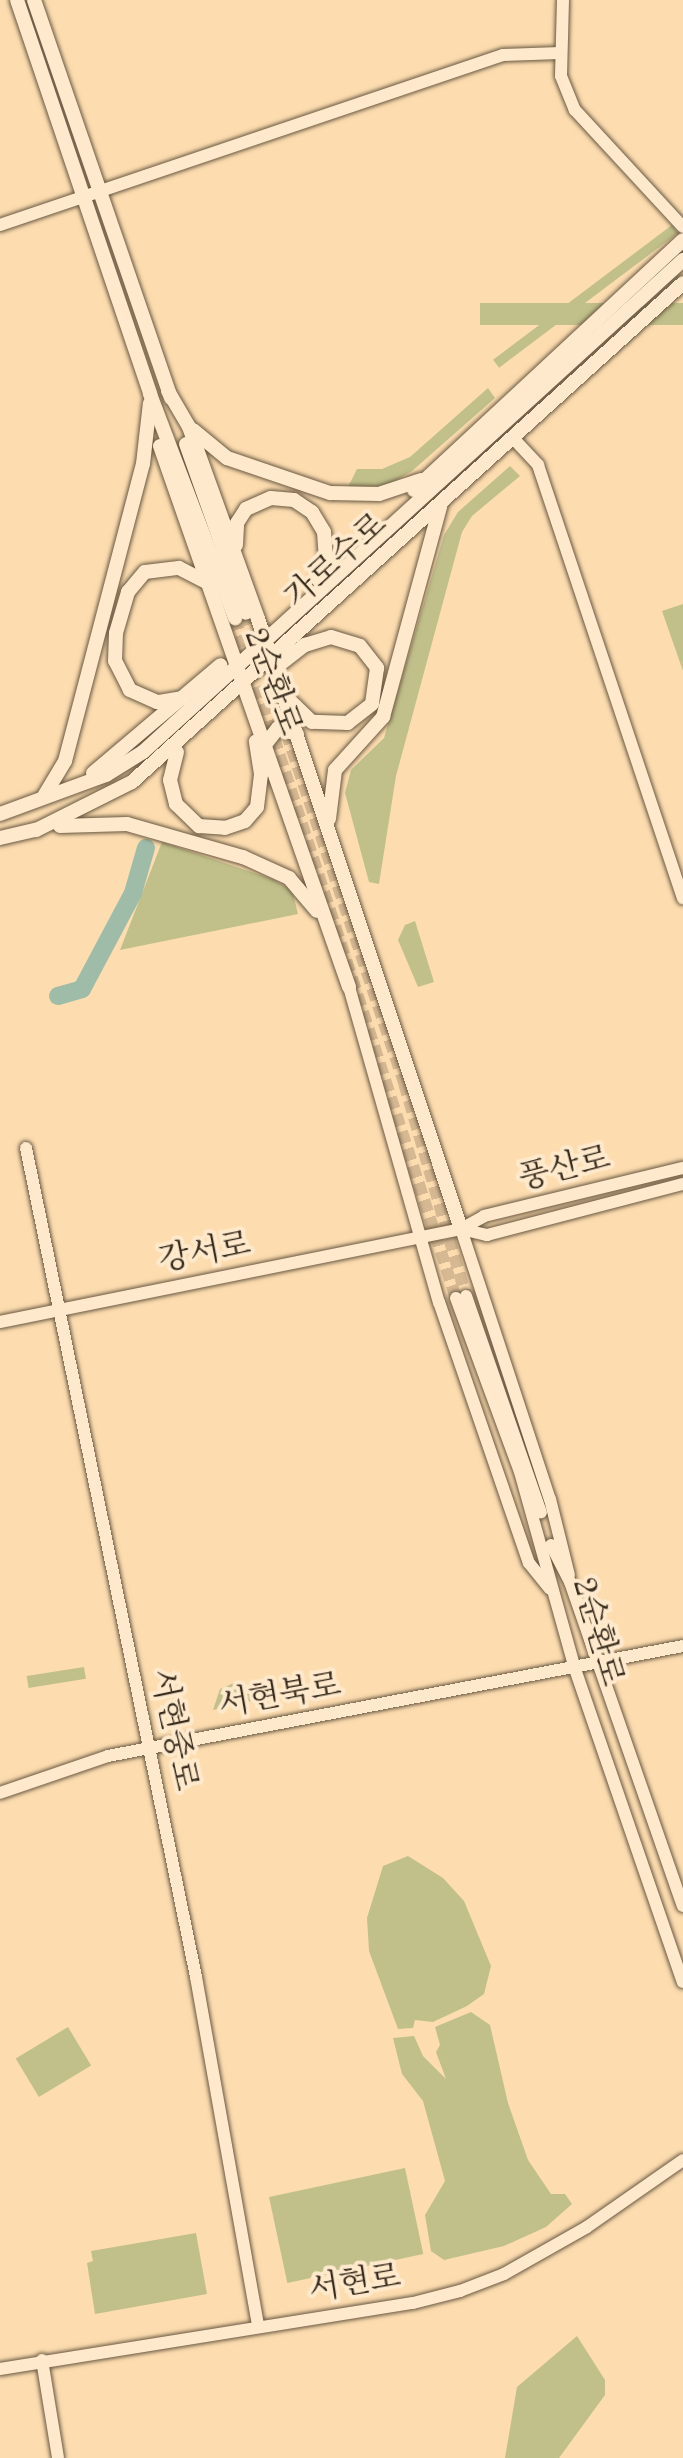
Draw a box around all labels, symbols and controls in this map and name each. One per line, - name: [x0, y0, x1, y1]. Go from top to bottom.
- street label: 가로수로: [278, 506, 396, 618]
- street label: 2순환로: [234, 623, 308, 741]
- street label: 풍산로: [515, 1140, 615, 1200]
- street label: 강서로: [156, 1226, 254, 1282]
- street label: 2순환로: [562, 1573, 630, 1691]
- street label: 서현중로: [140, 1666, 204, 1794]
- street label: 서현북로: [216, 1667, 344, 1727]
- street label: 서현로: [306, 2259, 404, 2311]

